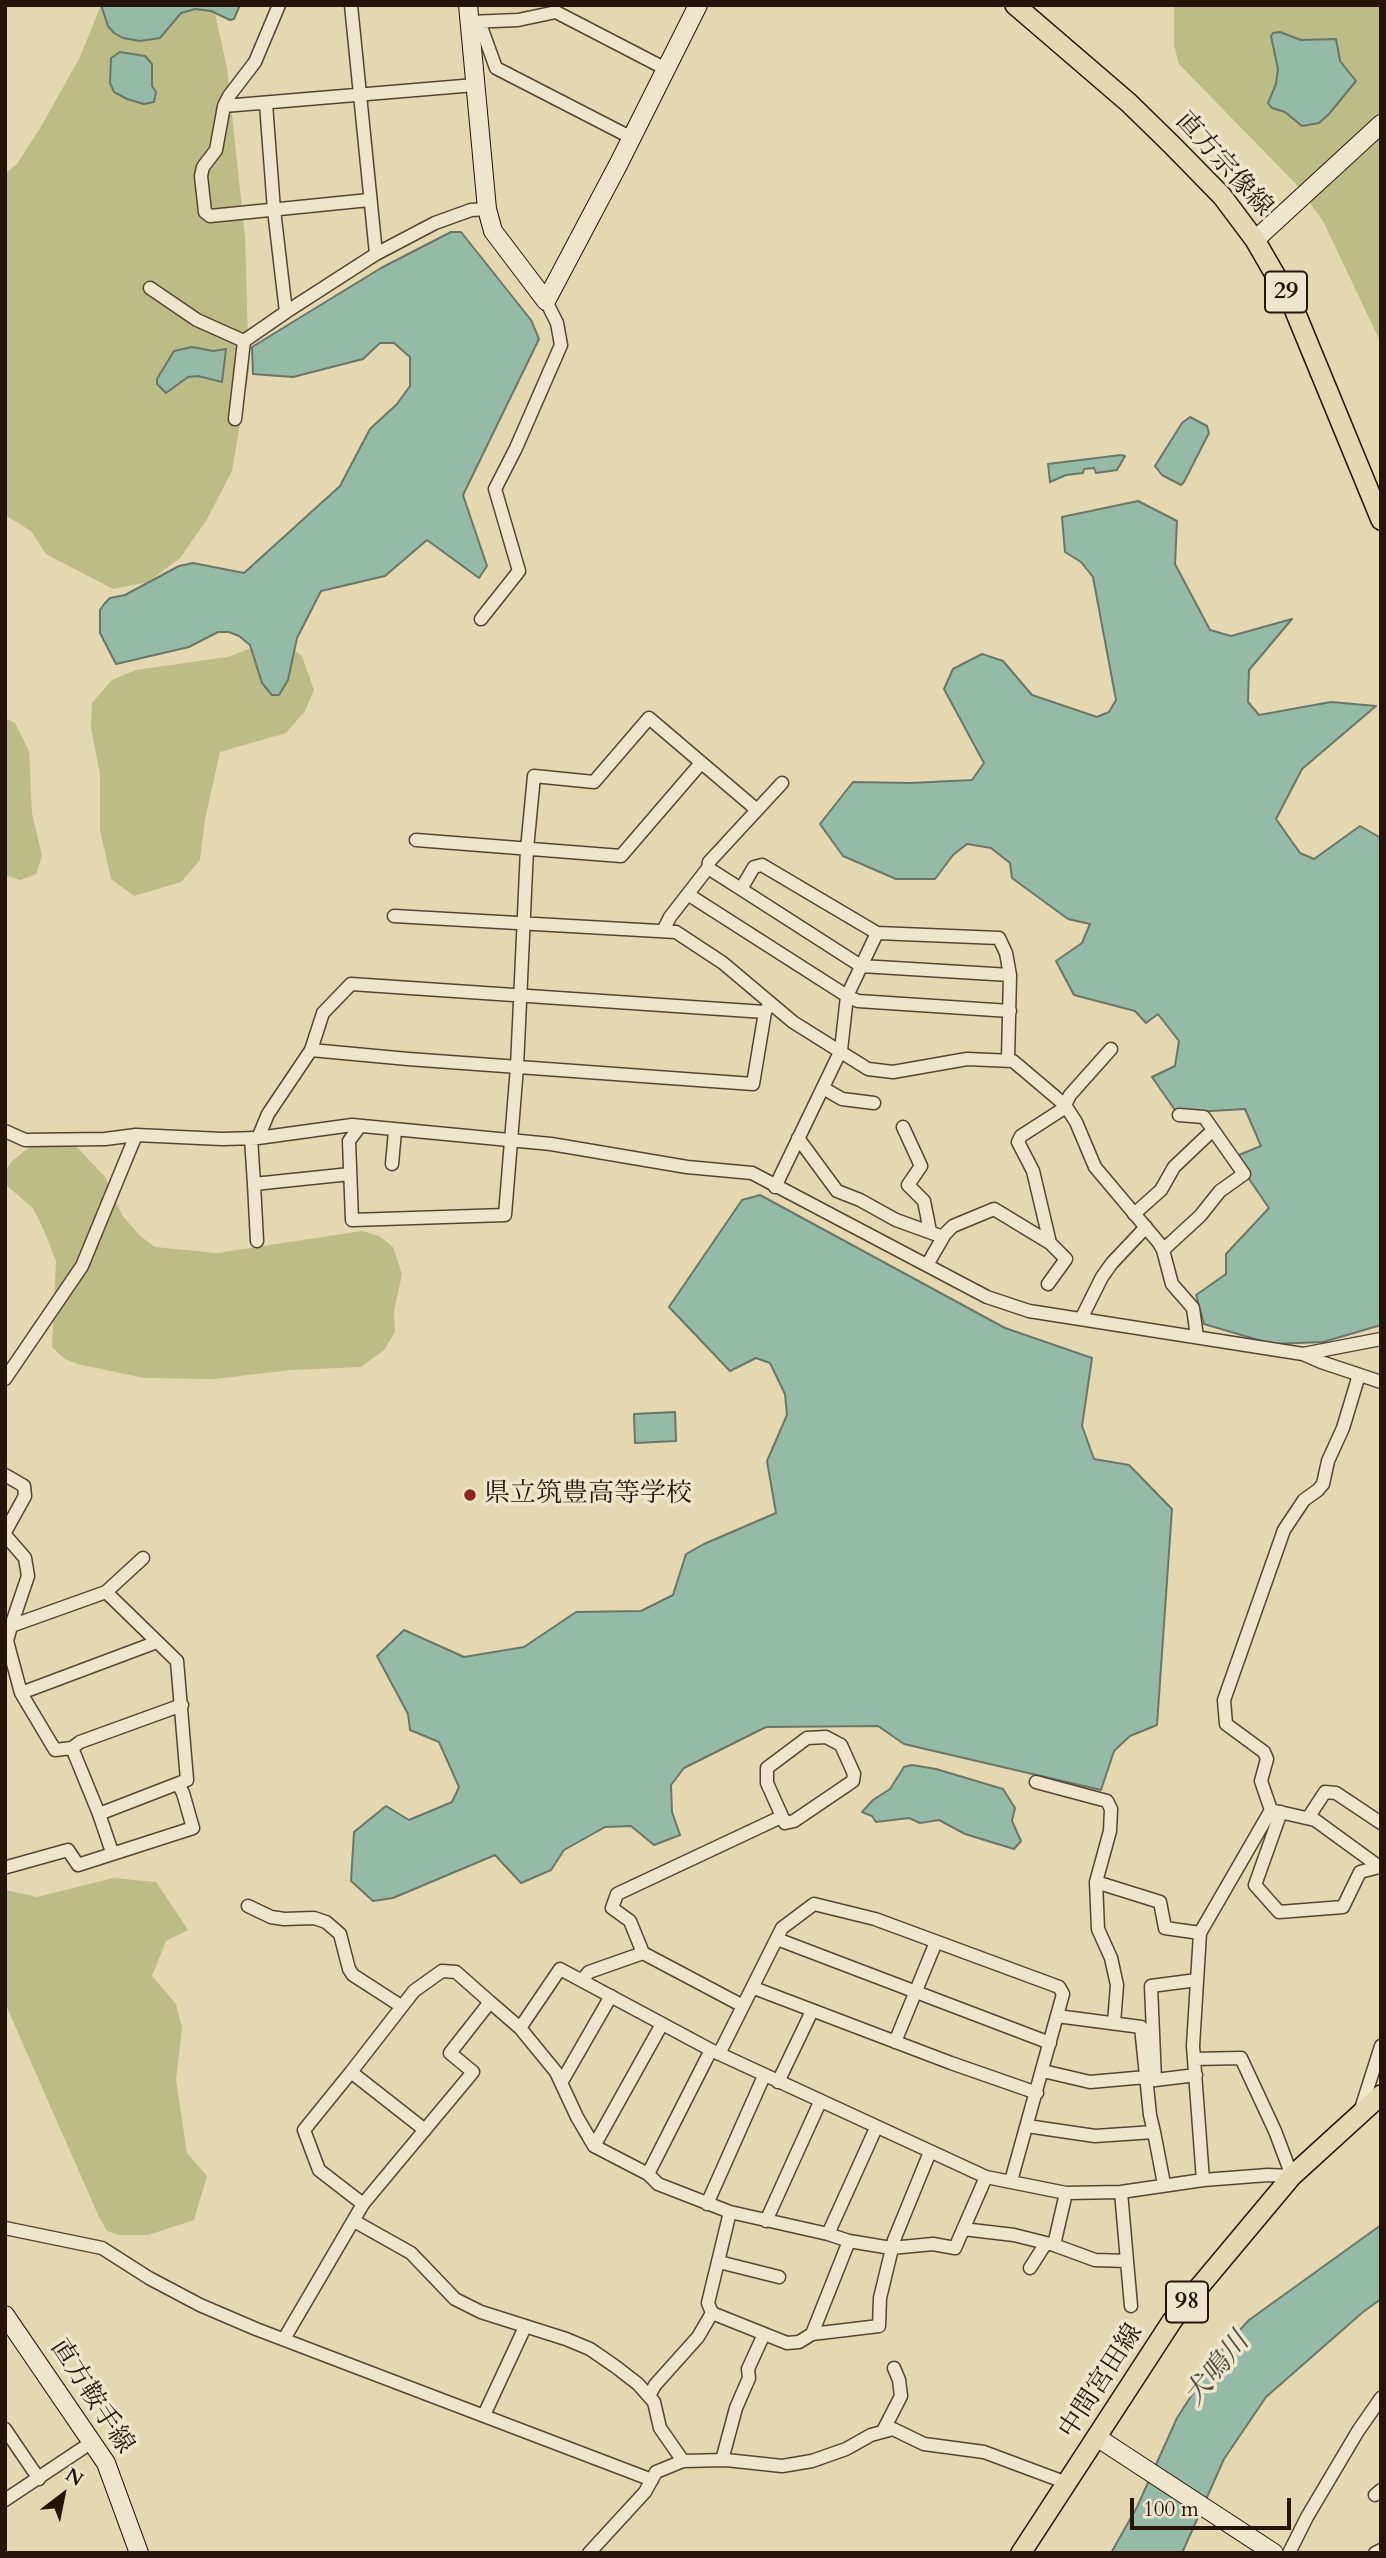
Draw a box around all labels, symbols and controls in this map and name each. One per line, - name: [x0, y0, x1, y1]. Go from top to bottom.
- street label: 直方宗像線: [1168, 106, 1278, 224]
- road number: 29: [1265, 272, 1307, 312]
- place label: 県立筑豊高等学校: [484, 1479, 692, 1511]
- marker: 県立筑豊高等学校: [462, 1487, 478, 1503]
- road number: 98: [1166, 2281, 1208, 2322]
- street label: 中間宮田線: [1054, 2319, 1150, 2445]
- water label: 犬鳴川: [1179, 2327, 1257, 2413]
- street label: 直方鞍手線: [43, 2334, 139, 2460]
- north arrow: [28, 2460, 98, 2530]
- text: N: [60, 2462, 88, 2493]
- scale bar: [1134, 2484, 1295, 2528]
- text: 100 m: [1143, 2495, 1199, 2524]

